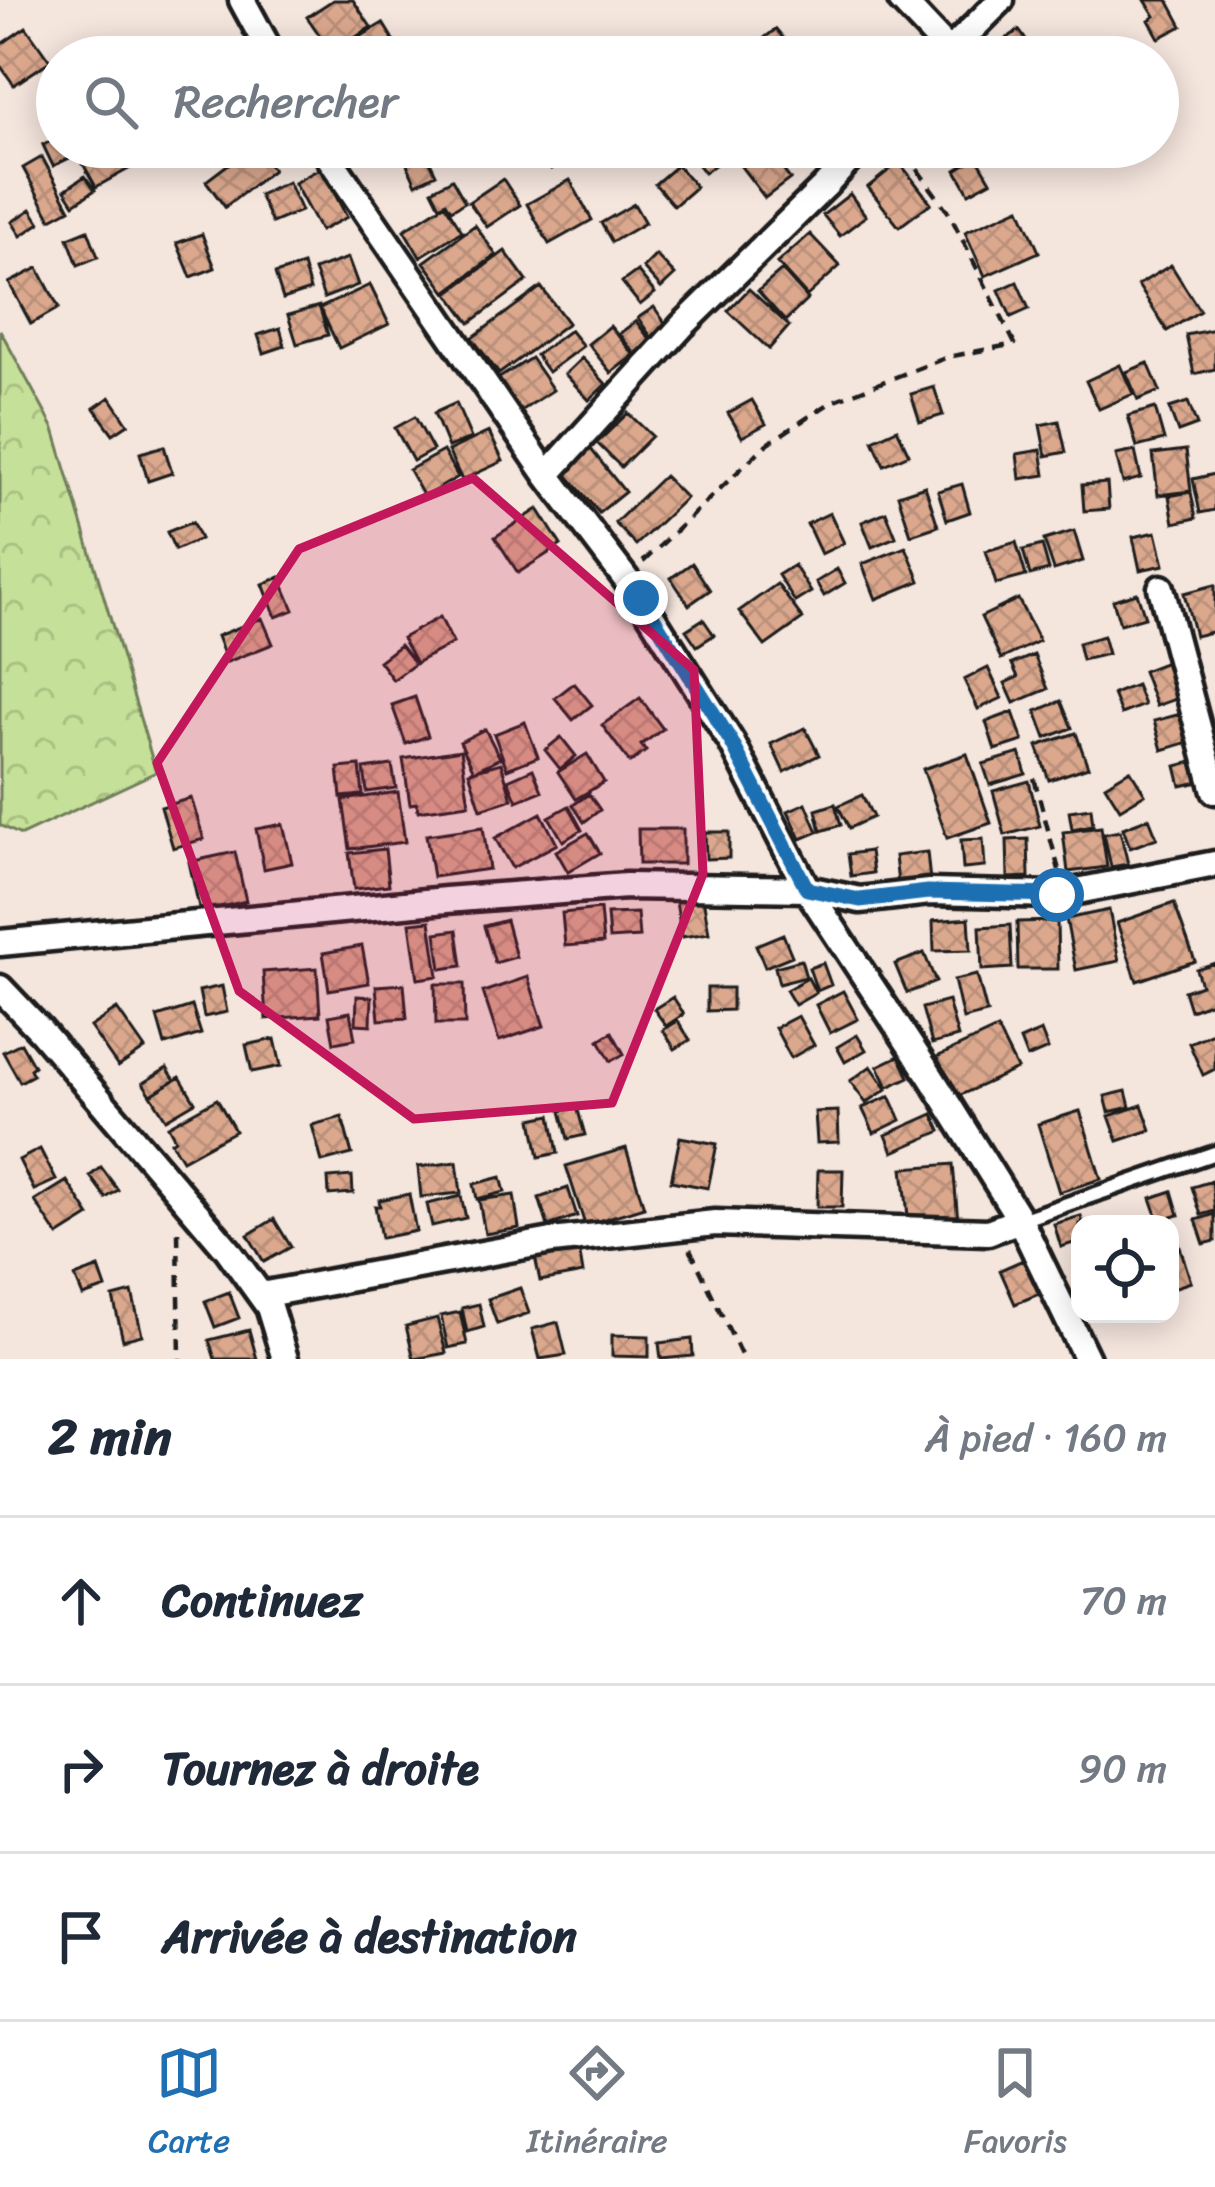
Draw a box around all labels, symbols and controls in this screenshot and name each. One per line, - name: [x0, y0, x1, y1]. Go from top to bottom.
- search box: [36, 36, 1179, 168]
- text: Rechercher: [174, 62, 398, 142]
- icon: search: [78, 69, 144, 135]
- route end: [614, 571, 668, 625]
- route start: [1030, 868, 1084, 922]
- map controls: [1071, 1215, 1179, 1323]
- button: locate: [1071, 1215, 1179, 1323]
- text: 2 min: [48, 1392, 171, 1482]
- text: À pied · 160 m: [925, 1403, 1167, 1472]
- text: Continuez: [162, 1561, 362, 1641]
- text: 70 m: [1080, 1566, 1167, 1635]
- icon: ahead: [48, 1568, 114, 1634]
- text: Tournez à droite: [162, 1729, 479, 1809]
- text: 90 m: [1078, 1734, 1167, 1803]
- icon: right: [48, 1736, 114, 1802]
- text: Arrivée à destination: [162, 1897, 577, 1977]
- icon: arrive: [48, 1904, 114, 1970]
- tab: Carte: [148, 2040, 230, 2170]
- tab: Itinéraire: [527, 2040, 668, 2170]
- tab: Favoris: [964, 2040, 1067, 2170]

